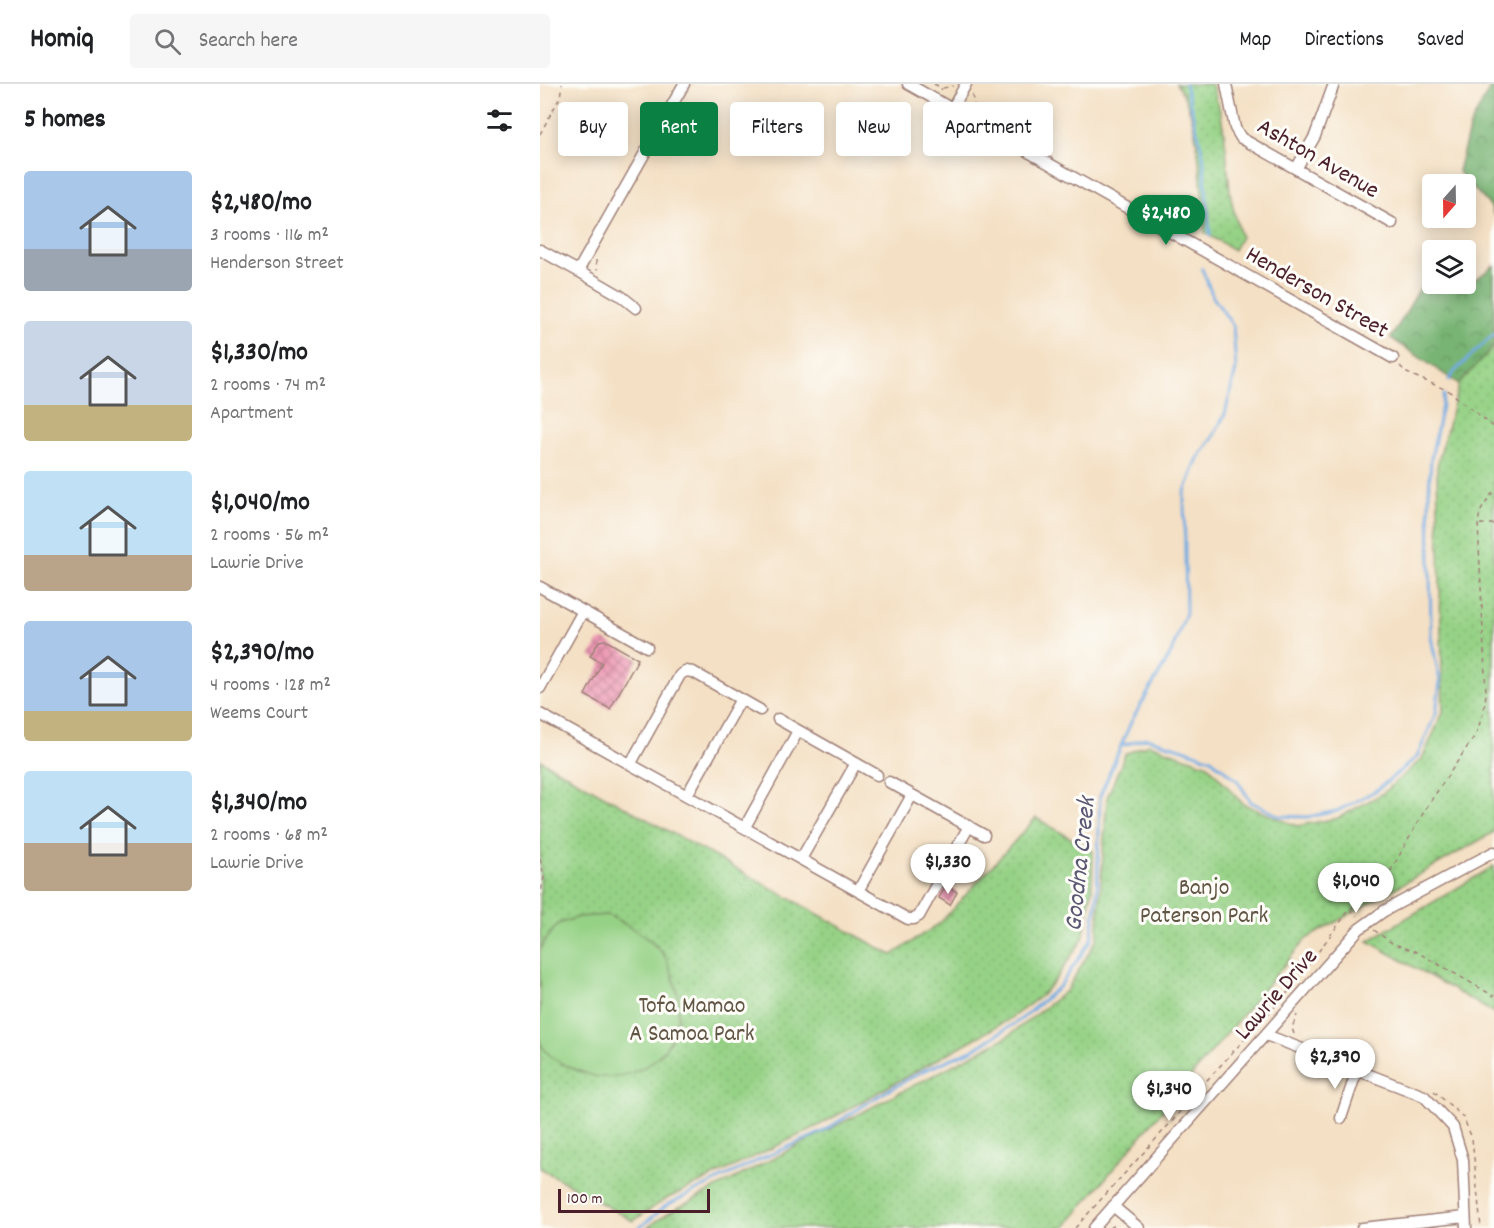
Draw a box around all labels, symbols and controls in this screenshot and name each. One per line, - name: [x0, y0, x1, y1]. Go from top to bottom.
- search box: [130, 14, 550, 68]
- text: Homiq: [30, 21, 94, 61]
- icon: search: [151, 25, 184, 58]
- text: Search here: [199, 26, 298, 57]
- text: Map: [1240, 26, 1271, 56]
- text: Directions: [1304, 26, 1384, 56]
- text: Saved: [1417, 26, 1464, 56]
- text: 5 homes: [24, 102, 106, 139]
- chip: Buy: [558, 102, 628, 156]
- chip: Rent: [640, 102, 718, 156]
- chip: Filters: [730, 102, 824, 156]
- chip: New: [836, 102, 911, 156]
- chip: Apartment: [923, 102, 1053, 156]
- icon: filters: [483, 104, 516, 137]
- street label: Ashton Avenue: [1250, 111, 1385, 208]
- north arrow: [1422, 174, 1476, 228]
- map controls: [1422, 174, 1476, 294]
- text: $2,480/mo: [210, 185, 312, 222]
- icon: home: [72, 195, 144, 267]
- pin: $2,480: [1117, 195, 1215, 246]
- text: $2,480: [1141, 200, 1191, 228]
- text: 3 rooms · 116 m²: [210, 222, 329, 250]
- street label: Henderson Street: [1239, 239, 1395, 348]
- button: layers: [1422, 240, 1476, 294]
- text: Henderson Street: [210, 250, 344, 278]
- text: $1,330/mo: [210, 335, 308, 372]
- icon: home: [72, 345, 144, 417]
- text: 2 rooms · 74 m²: [210, 372, 326, 400]
- text: Apartment: [210, 400, 293, 428]
- text: $1,040/mo: [210, 485, 310, 522]
- icon: home: [72, 495, 144, 567]
- text: 2 rooms · 56 m²: [210, 522, 329, 550]
- text: Lawrie Drive: [210, 550, 303, 578]
- text: $2,390/mo: [210, 635, 314, 672]
- icon: home: [72, 645, 144, 717]
- text: 4 rooms · 128 m²: [210, 672, 331, 700]
- text: Weems Court: [210, 700, 308, 728]
- text: $1,340/mo: [210, 785, 307, 822]
- water label: Goodna Creek: [1056, 793, 1107, 933]
- icon: home: [72, 795, 144, 867]
- text: 2 rooms · 68 m²: [210, 822, 328, 850]
- pin: $1,330: [899, 844, 997, 895]
- text: $1,330: [925, 849, 971, 877]
- text: Lawrie Drive: [210, 850, 303, 878]
- pin: $1,040: [1307, 863, 1405, 914]
- text: $1,040: [1332, 868, 1380, 896]
- park label: Banjo Paterson Park: [1140, 872, 1268, 934]
- street label: Lawrie Drive: [1228, 941, 1327, 1048]
- park label: Tofa Mamao A Samoa Park: [629, 990, 755, 1052]
- pin: $2,390: [1286, 1039, 1384, 1090]
- text: $2,390: [1309, 1044, 1361, 1072]
- pin: $1,340: [1120, 1071, 1218, 1122]
- text: $1,340: [1146, 1076, 1192, 1104]
- scale bar: [558, 1186, 710, 1214]
- text: 100 m: [567, 1188, 603, 1211]

